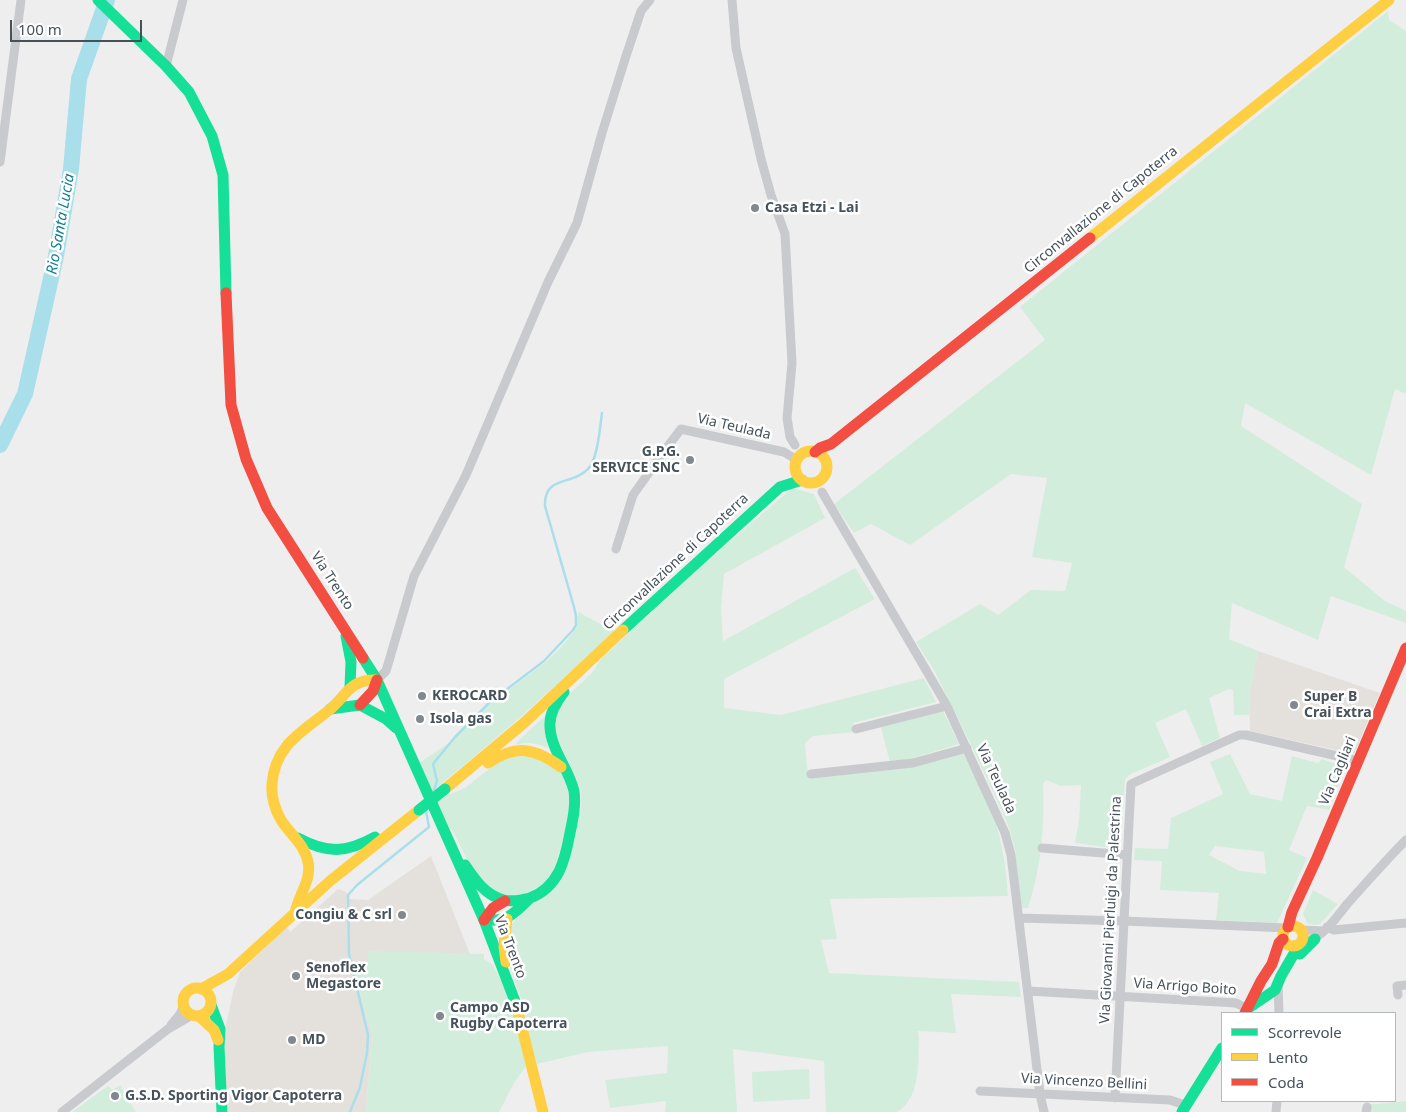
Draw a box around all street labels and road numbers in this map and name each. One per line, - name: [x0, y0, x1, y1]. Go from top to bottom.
- street label: Circonvallazione di Capoterra: [1021, 143, 1181, 277]
- street label: Via Teulada: [696, 410, 772, 444]
- street label: Circonvallazione di Capoterra: [600, 490, 752, 634]
- street label: Via Trento: [307, 549, 357, 613]
- street label: Via Cagliari: [1316, 734, 1360, 808]
- street label: Via Teulada: [973, 742, 1019, 816]
- street label: Via Giovanni Pierluigi da Palestrina: [1097, 796, 1125, 1024]
- street label: Via Trento: [490, 913, 530, 981]
- street label: Via Arrigo Boito: [1133, 975, 1237, 999]
- street label: Via Vincenzo Bellini: [1021, 1070, 1147, 1094]

